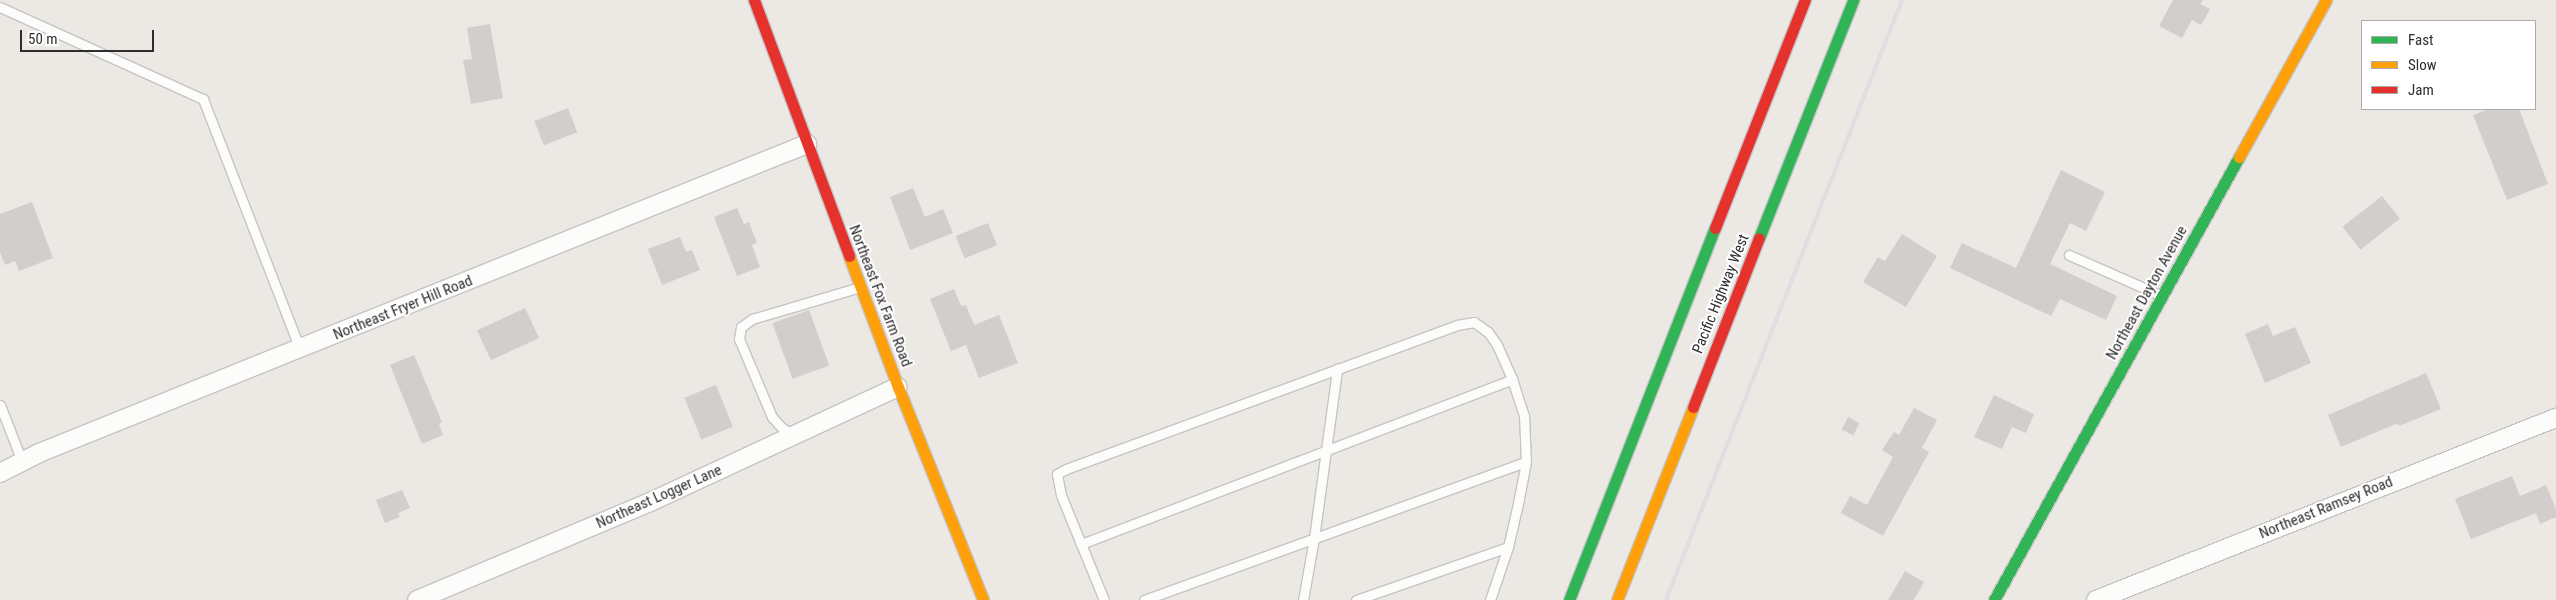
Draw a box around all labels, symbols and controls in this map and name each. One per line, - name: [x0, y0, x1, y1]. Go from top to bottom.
- scale bar: [22, 20, 156, 52]
- legend: [2361, 20, 2536, 110]
- text: 50 m: [28, 30, 58, 48]
- text: Fast: [2408, 31, 2433, 49]
- text: Slow: [2408, 56, 2437, 74]
- text: Jam: [2408, 81, 2434, 99]
- street label: Northeast Fox Farm Road: [845, 223, 915, 369]
- street label: Northeast Dayton Avenue: [2103, 223, 2191, 363]
- street label: Pacific Highway West: [1689, 232, 1753, 356]
- street label: Northeast Fryer Hill Road: [331, 272, 475, 344]
- street label: Northeast Logger Lane: [593, 461, 725, 533]
- street label: Northeast Ramsey Road: [2257, 473, 2395, 543]

